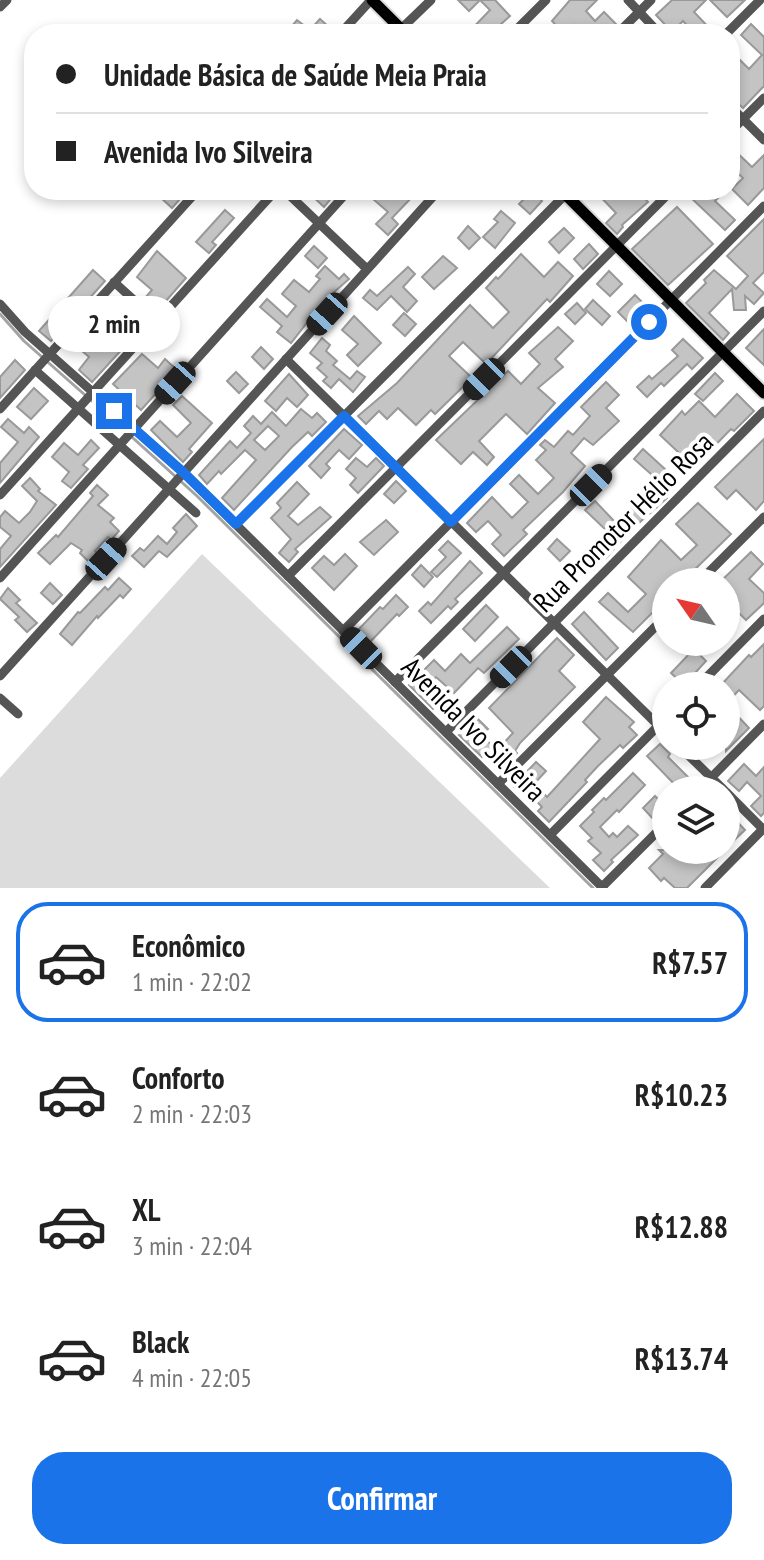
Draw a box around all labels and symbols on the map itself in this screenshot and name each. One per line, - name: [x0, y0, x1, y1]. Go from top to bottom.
- car: [302, 288, 352, 340]
- callout: 2 min: [48, 295, 180, 351]
- route start: [631, 304, 667, 340]
- car: [459, 354, 509, 404]
- car: [150, 357, 200, 409]
- route end: [96, 393, 132, 429]
- street label: Rua Promotor Hélio Rosa: [525, 424, 721, 620]
- car: [566, 460, 616, 510]
- car: [81, 533, 131, 585]
- north arrow: [652, 568, 740, 656]
- car: [336, 623, 386, 673]
- car: [486, 642, 536, 692]
- street label: Avenida Ivo Silveira: [394, 648, 555, 809]

